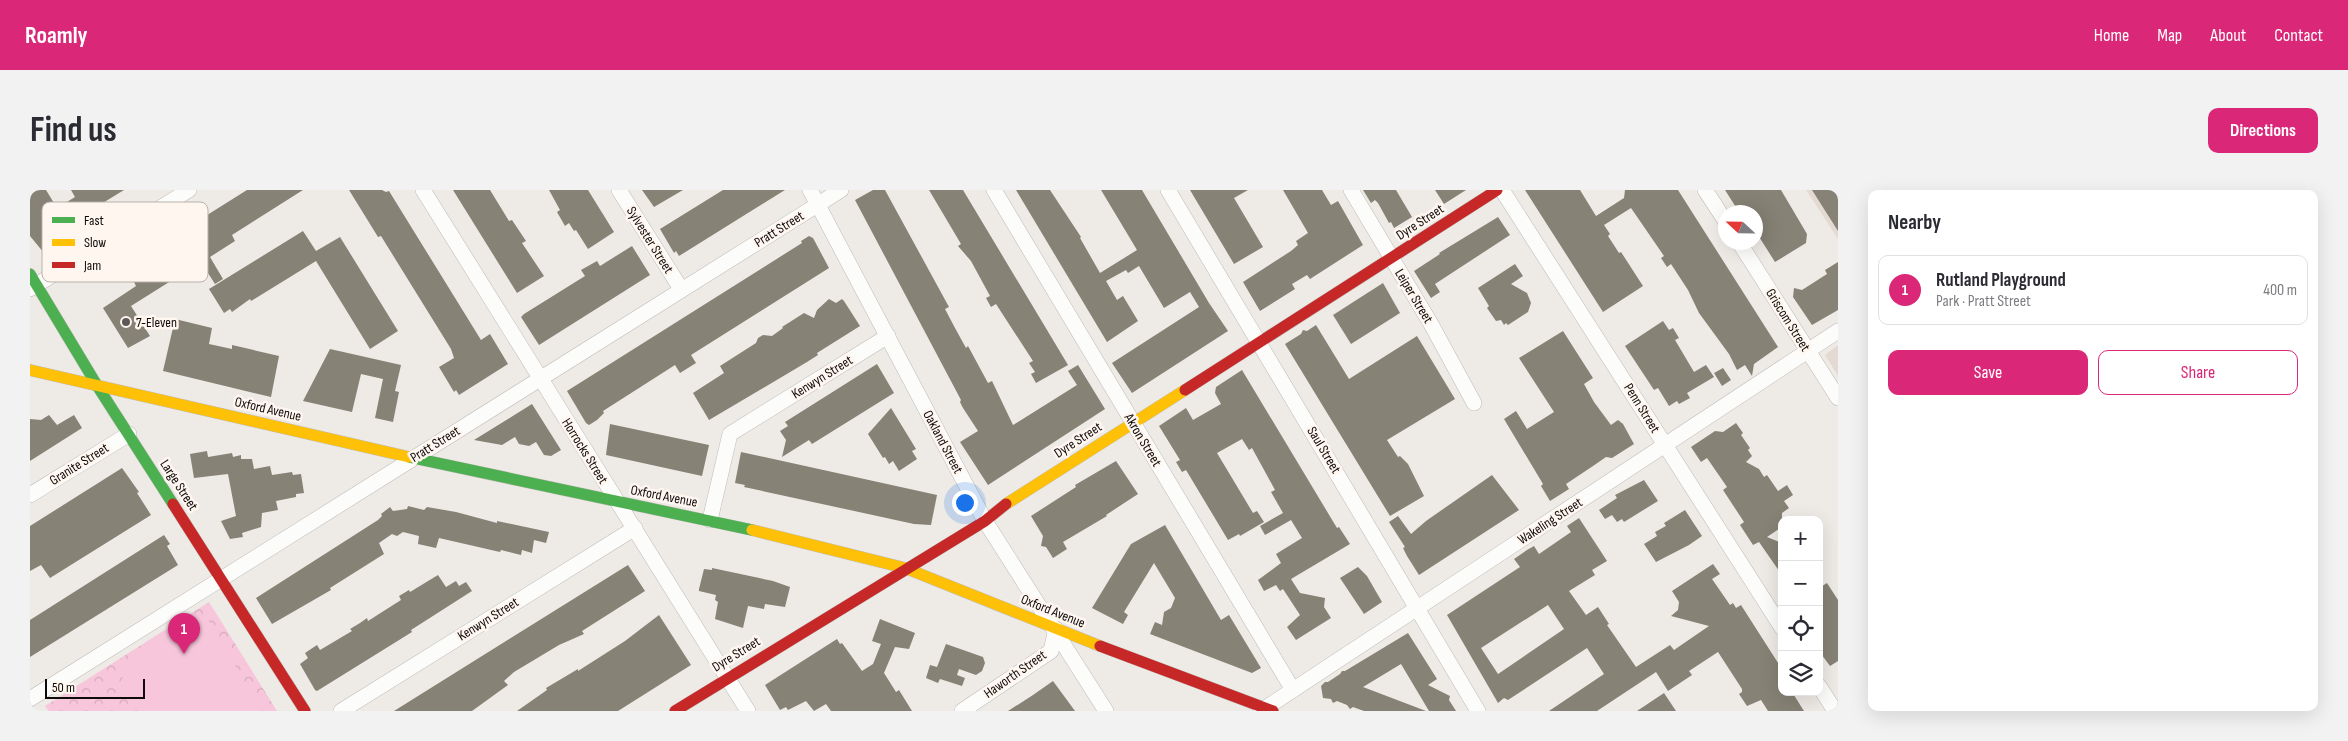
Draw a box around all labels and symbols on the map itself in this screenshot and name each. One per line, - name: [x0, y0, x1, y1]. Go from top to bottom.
- street label: Dyre Street: [1393, 200, 1447, 244]
- legend: [42, 202, 208, 282]
- street label: Sylvester Street: [623, 203, 677, 277]
- north arrow: [1718, 205, 1763, 250]
- street label: Pratt Street: [751, 207, 807, 251]
- text: Fast: [84, 212, 104, 229]
- text: Slow: [84, 234, 106, 251]
- text: Jam: [83, 257, 101, 274]
- street label: Leiper Street: [1391, 266, 1437, 326]
- street label: Griscom Street: [1762, 285, 1814, 355]
- place label: 7-Eleven: [136, 314, 177, 331]
- marker: 7-Eleven: [120, 316, 132, 328]
- street label: Kenwyn Street: [788, 352, 856, 402]
- street label: Penn Street: [1620, 380, 1664, 436]
- street label: Oxford Avenue: [233, 393, 303, 425]
- street label: Oakland Street: [919, 407, 967, 477]
- street label: Akron Street: [1120, 410, 1165, 470]
- street label: Horrocks Street: [558, 415, 612, 487]
- street label: Dyre Street: [1051, 418, 1105, 462]
- street label: Pratt Street: [407, 422, 463, 466]
- street label: Saul Street: [1303, 424, 1345, 476]
- street label: Granite Street: [46, 439, 112, 489]
- street label: Large Street: [156, 456, 202, 514]
- street label: Oxford Avenue: [629, 481, 699, 511]
- your location: [952, 490, 978, 516]
- street label: Wakeling Street: [1514, 494, 1586, 548]
- street label: Oxford Avenue: [1018, 590, 1088, 632]
- street label: Kenwyn Street: [454, 594, 522, 644]
- pin: 1: [168, 613, 200, 654]
- street label: Dyre Street: [709, 633, 763, 675]
- street label: Haworth Street: [981, 646, 1049, 702]
- scale bar: [45, 676, 145, 699]

